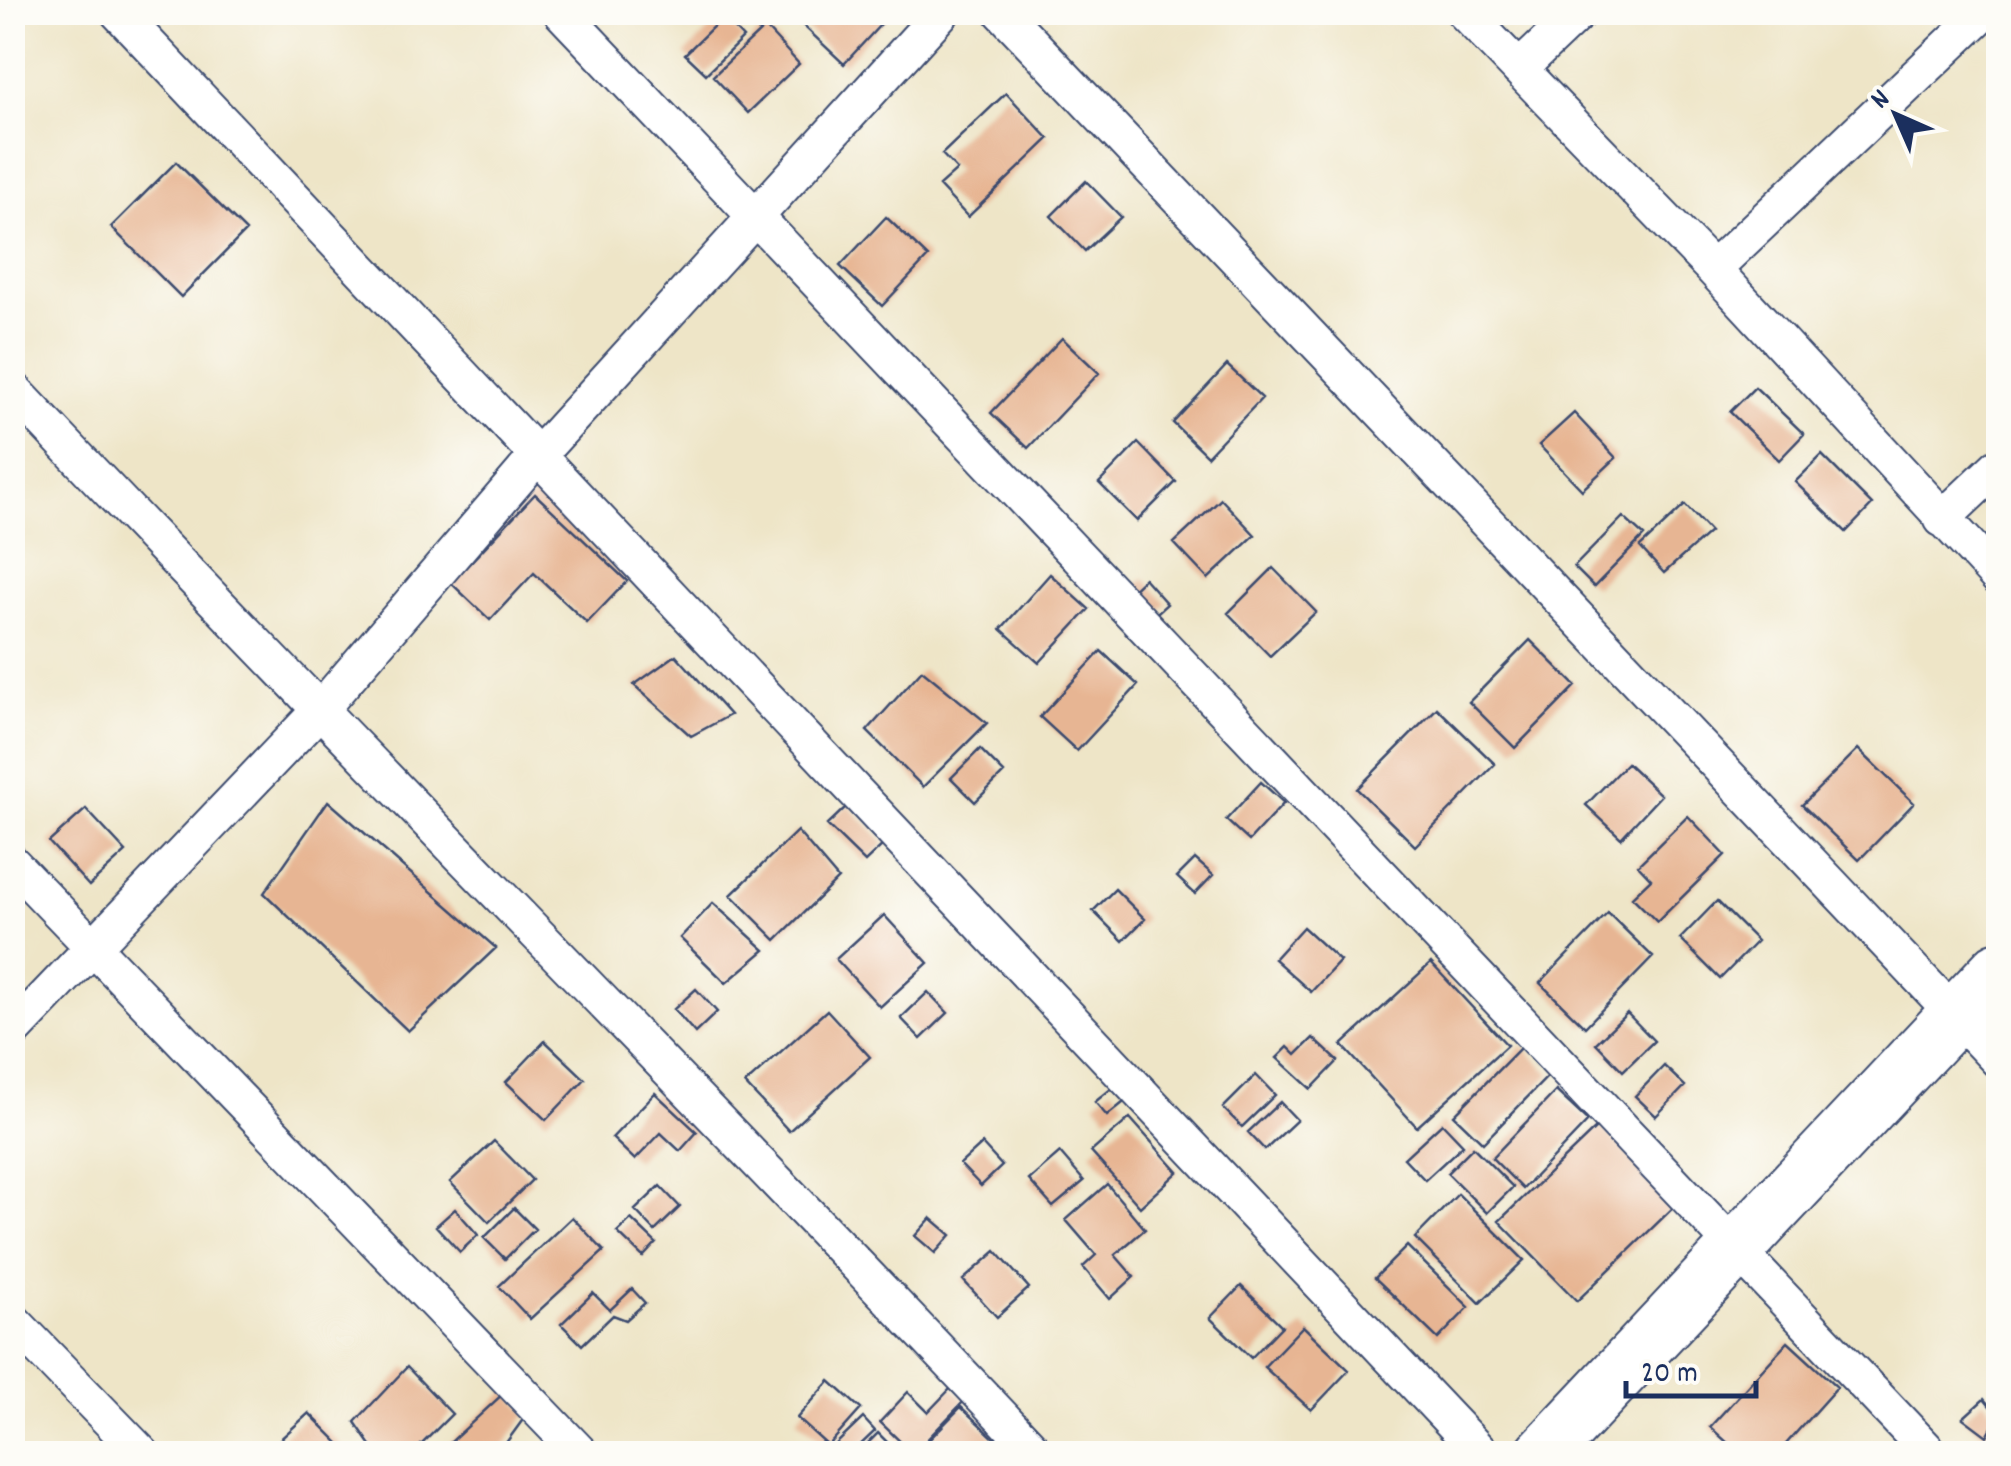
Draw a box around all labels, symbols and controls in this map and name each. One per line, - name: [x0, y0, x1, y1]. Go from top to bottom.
- north arrow: [1846, 65, 1946, 165]
- text: N: [1863, 82, 1901, 120]
- scale bar: [1626, 1336, 1756, 1398]
- text: 20 m: [1641, 1354, 1698, 1397]

